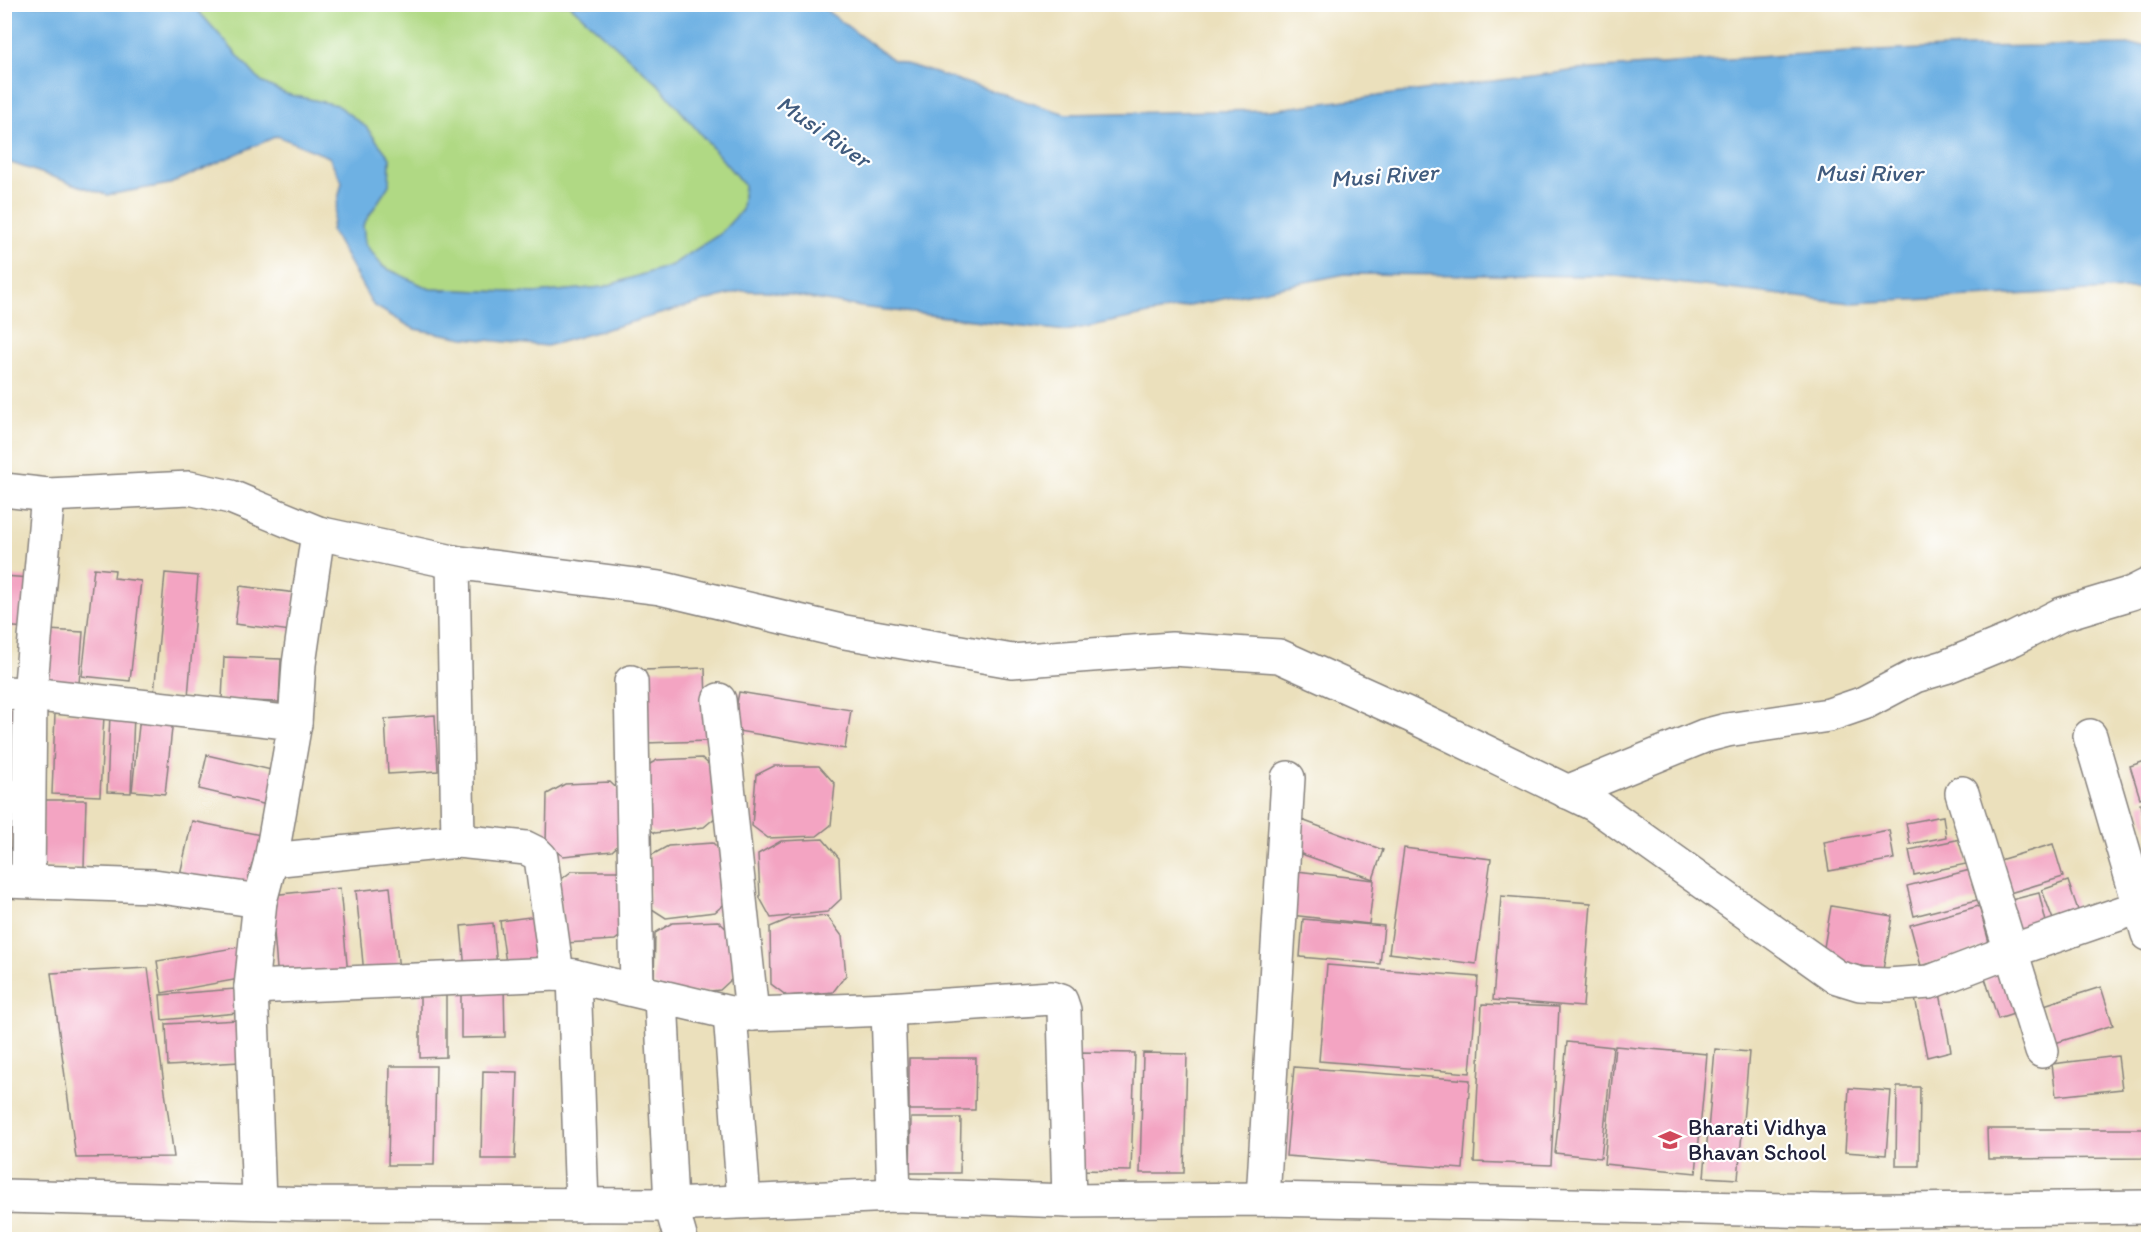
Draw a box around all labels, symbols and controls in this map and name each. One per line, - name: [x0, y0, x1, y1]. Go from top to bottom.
- water label: Musi River: [772, 88, 878, 175]
- water label: Musi River: [1329, 157, 1441, 193]
- water label: Musi River: [1815, 158, 1925, 187]
- place label: Bharati Vidhya Bhavan School: [1688, 1114, 1827, 1166]
- school or university icon: Bharati Vidhya Bhavan School: [1657, 1127, 1683, 1153]

